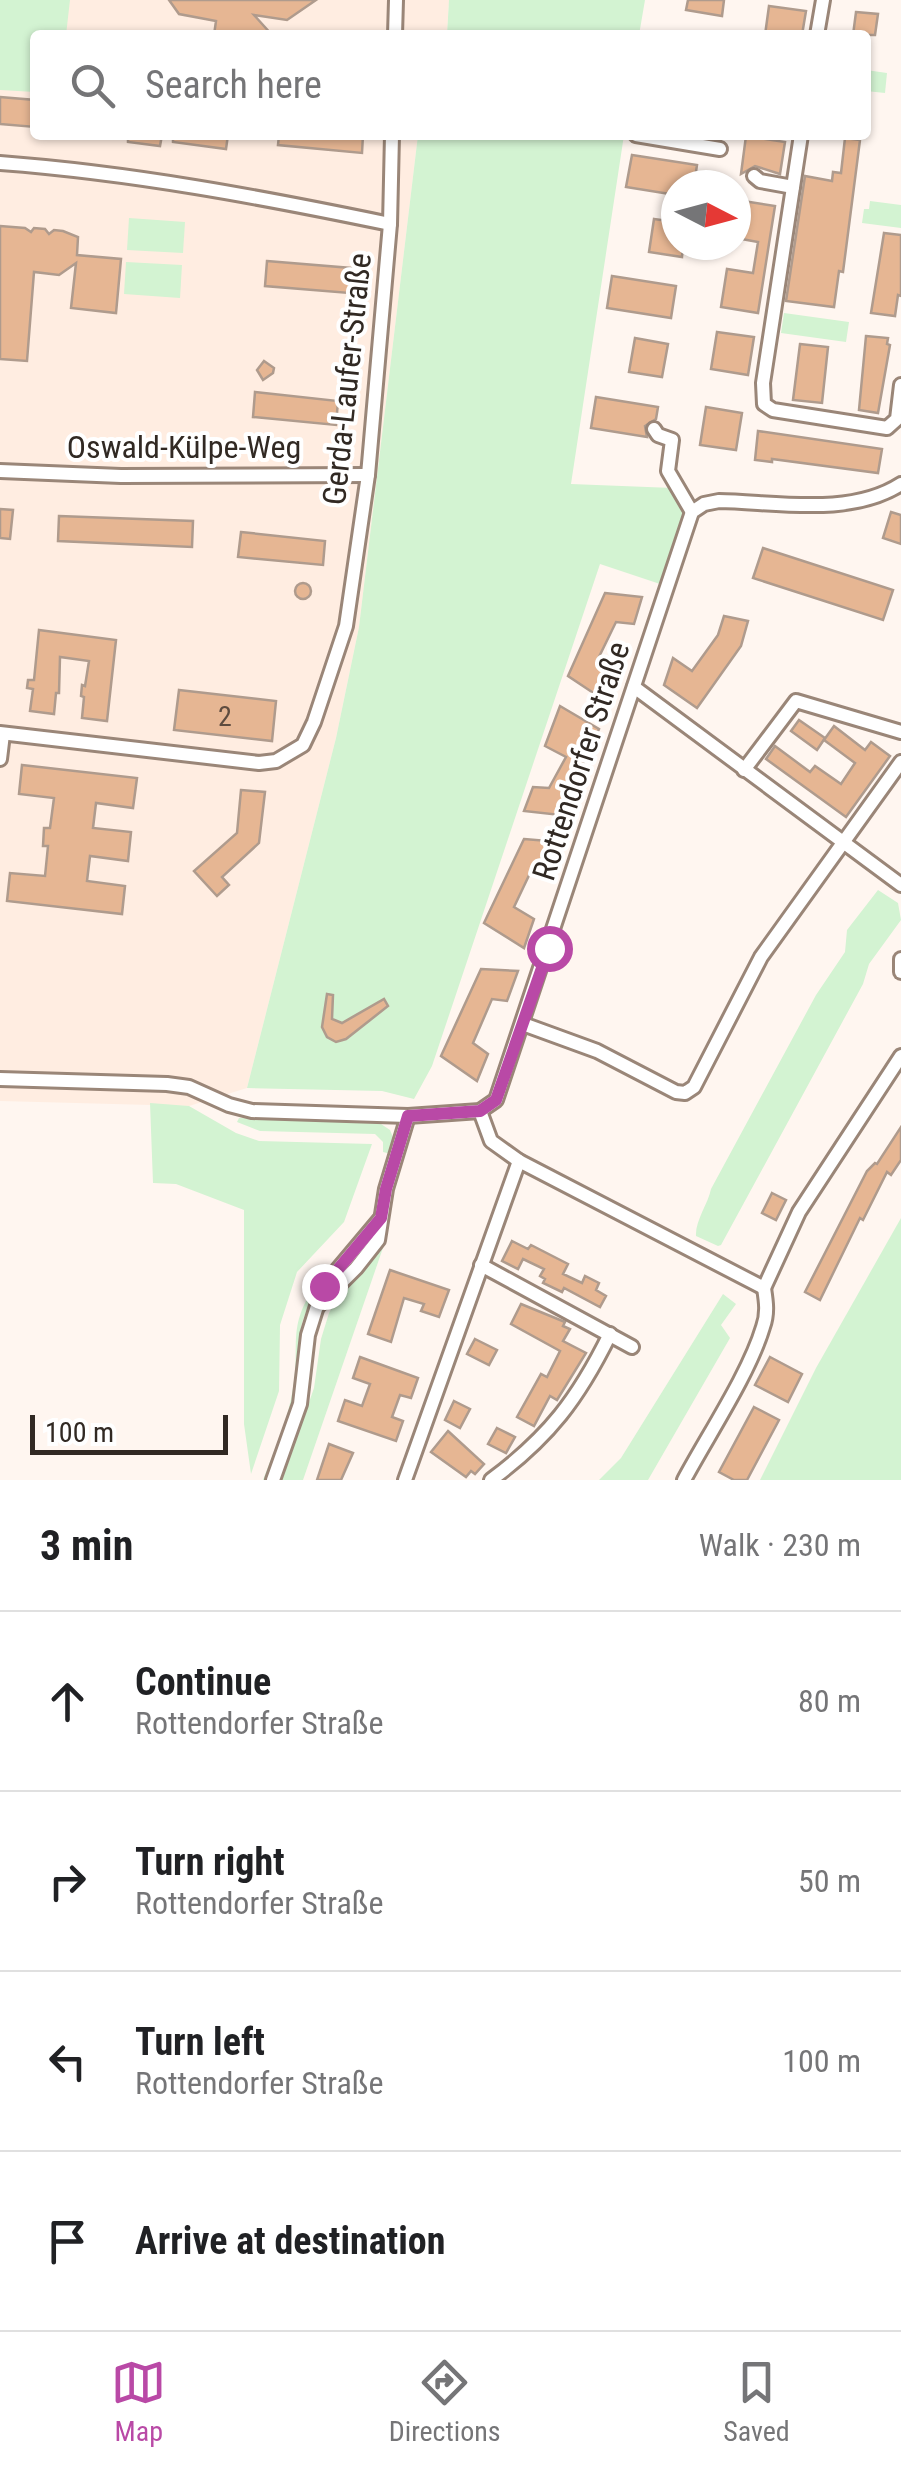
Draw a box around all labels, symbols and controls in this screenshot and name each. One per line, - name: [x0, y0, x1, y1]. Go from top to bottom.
- search box: [30, 30, 871, 140]
- icon: search: [65, 58, 120, 113]
- text: Search here: [145, 63, 322, 107]
- north arrow: [661, 170, 751, 260]
- street label: Gerda-Laufer-Straße: [315, 251, 379, 507]
- street label: Oswald-Külpe-Weg: [67, 428, 301, 466]
- street label: Rottendorfer Straße: [525, 637, 637, 885]
- house number: 2: [218, 700, 232, 733]
- route start: [527, 926, 573, 972]
- route end: [302, 1264, 348, 1310]
- scale bar: [30, 1410, 228, 1454]
- text: 100 m: [45, 1416, 114, 1449]
- text: 3 min: [40, 1521, 133, 1570]
- text: Walk · 230 m: [699, 1526, 861, 1564]
- text: Continue: [135, 1660, 271, 1704]
- icon: ahead: [40, 1674, 95, 1729]
- text: 80 m: [798, 1682, 861, 1720]
- text: Rottendorfer Straße: [135, 1704, 383, 1742]
- text: Turn right: [135, 1840, 285, 1884]
- icon: right: [40, 1854, 95, 1909]
- text: 50 m: [798, 1862, 861, 1900]
- text: Rottendorfer Straße: [135, 1884, 383, 1922]
- text: Turn left: [135, 2020, 265, 2064]
- icon: left: [40, 2034, 95, 2089]
- text: 100 m: [782, 2042, 861, 2080]
- text: Rottendorfer Straße: [135, 2064, 383, 2102]
- icon: arrive: [40, 2214, 95, 2269]
- text: Arrive at destination: [135, 2219, 445, 2263]
- tab: Map: [111, 2355, 166, 2448]
- tab: Directions: [389, 2355, 501, 2448]
- tab: Saved: [723, 2355, 790, 2448]

